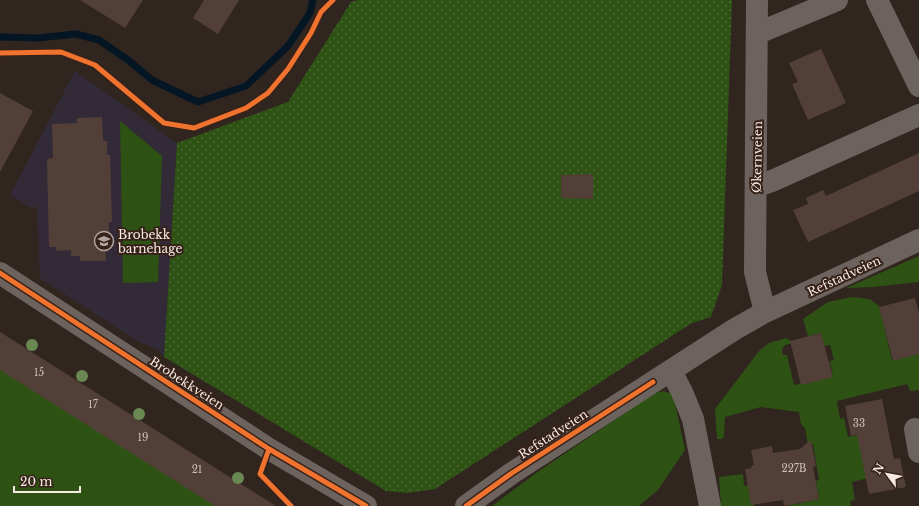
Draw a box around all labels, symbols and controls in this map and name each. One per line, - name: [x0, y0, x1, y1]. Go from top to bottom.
- street label: Økernveien: [749, 121, 765, 193]
- place label: Brobekk barnehage: [117, 227, 182, 256]
- school or university icon: Brobekk barnehage: [93, 230, 115, 252]
- street label: Refstadveien: [805, 253, 883, 299]
- street label: Brobekkveien: [147, 353, 227, 413]
- house number: 15: [34, 366, 44, 379]
- house number: 17: [88, 398, 99, 411]
- street label: Refstadveien: [516, 406, 590, 462]
- house number: 33: [853, 417, 865, 430]
- house number: 19: [138, 431, 148, 444]
- north arrow: [867, 454, 907, 494]
- text: N: [870, 460, 888, 477]
- house number: 227B: [781, 462, 807, 475]
- house number: 21: [192, 463, 202, 476]
- scale bar: [14, 468, 80, 494]
- text: 20 m: [20, 474, 52, 489]

